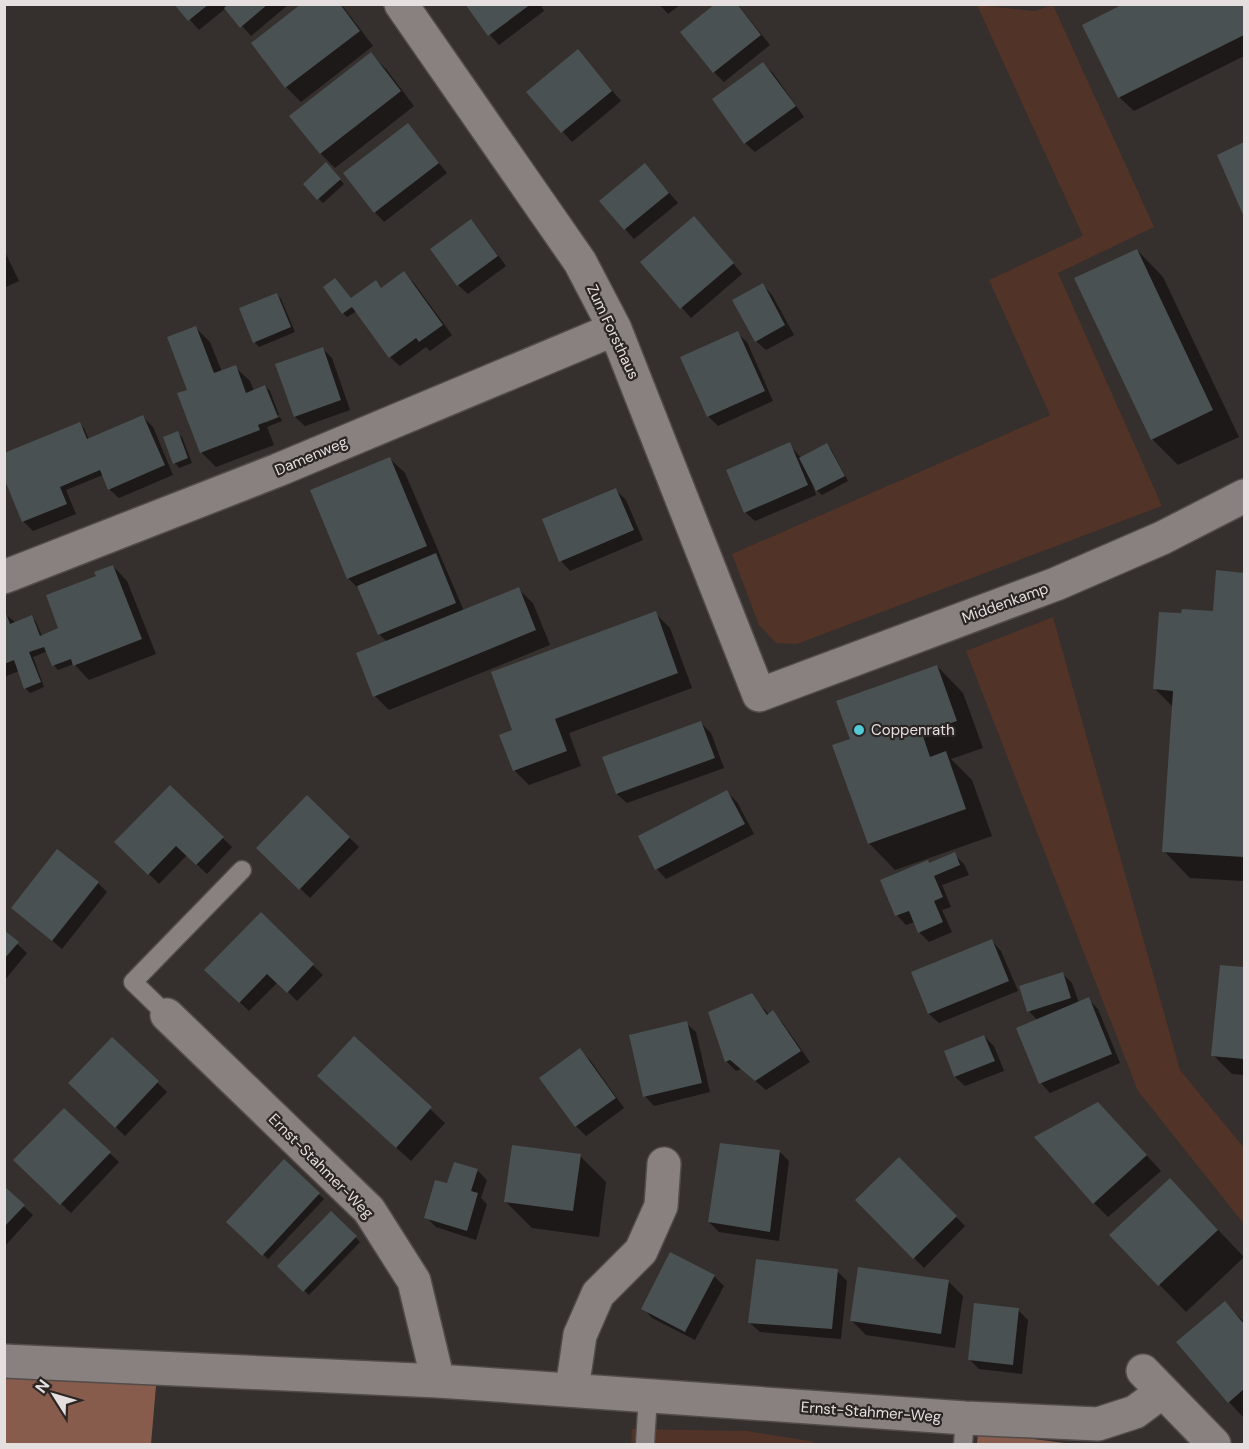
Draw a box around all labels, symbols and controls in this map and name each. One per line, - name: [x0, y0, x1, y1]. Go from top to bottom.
- street label: Zum Forsthaus: [582, 281, 644, 383]
- street label: Damenweg: [272, 432, 350, 480]
- street label: Middenkamp: [959, 578, 1051, 628]
- place label: Coppenrath: [871, 720, 955, 740]
- marker: Coppenrath: [852, 723, 866, 737]
- street label: Ernst-Stahmer-Weg: [264, 1109, 378, 1223]
- north arrow: [24, 1365, 84, 1425]
- text: N: [31, 1375, 54, 1397]
- street label: Ernst-Stahmer-Weg: [800, 1397, 942, 1427]

